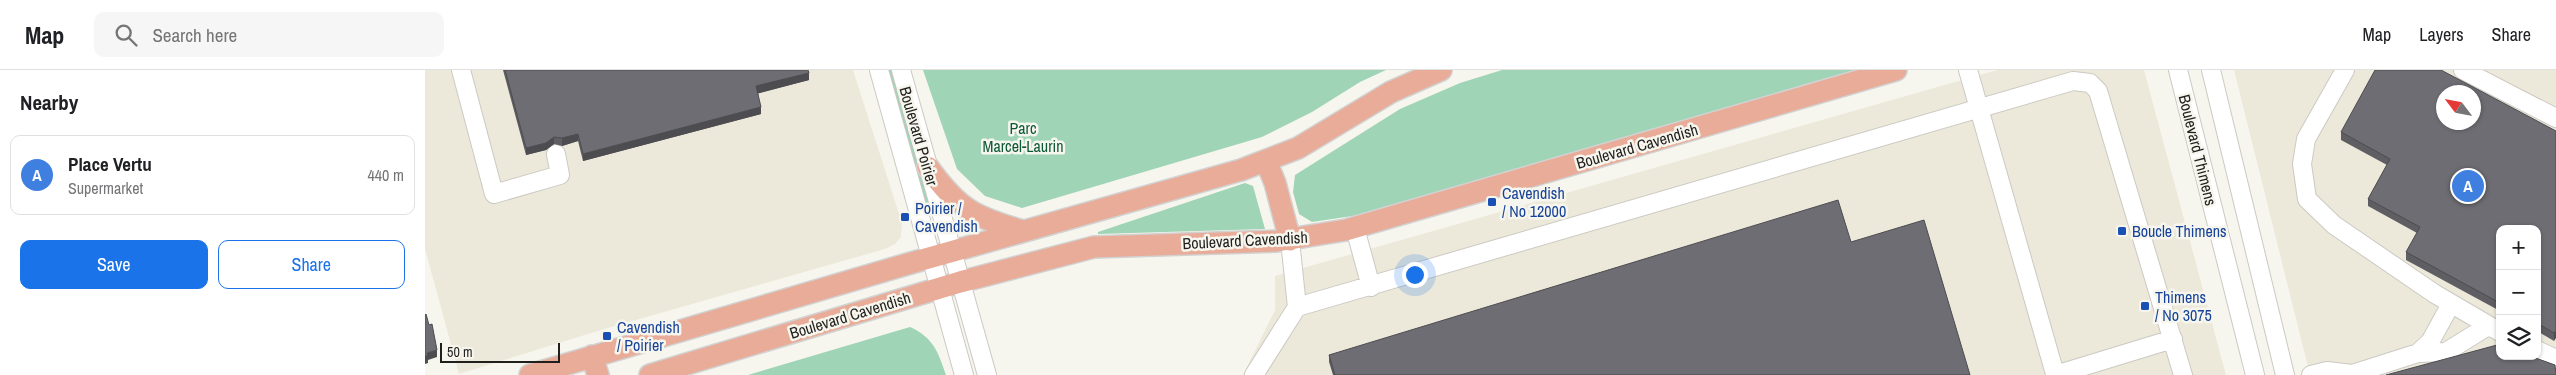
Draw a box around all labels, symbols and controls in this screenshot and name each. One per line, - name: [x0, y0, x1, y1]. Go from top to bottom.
- search box: [94, 12, 444, 57]
- text: Map: [25, 19, 64, 51]
- icon: search: [112, 21, 140, 49]
- text: Search here: [152, 22, 237, 48]
- text: Map: [2363, 22, 2391, 47]
- text: Layers: [2419, 22, 2464, 47]
- text: Share: [2492, 22, 2531, 47]
- street label: Boulevard Poirier: [894, 84, 944, 189]
- north arrow: [2436, 85, 2481, 130]
- text: Nearby: [20, 88, 78, 117]
- street label: Boulevard Thimens: [2174, 92, 2222, 208]
- park label: Parc Marcel-Laurin: [983, 117, 1063, 157]
- street label: Boulevard Cavendish: [1574, 118, 1700, 174]
- text: Place Vertu: [68, 151, 152, 177]
- text: A: [32, 164, 42, 186]
- text: 440 m: [368, 164, 404, 186]
- pin: A: [2452, 167, 2484, 205]
- text: Supermarket: [68, 177, 143, 199]
- place label: Cavendish / No 12000: [1502, 182, 1566, 222]
- marker: Cavendish / No 12000: [1486, 196, 1498, 208]
- place label: Poirier / Cavendish: [915, 197, 978, 237]
- marker: Poirier / Cavendish: [899, 211, 911, 223]
- place label: Boucle Thimens: [2132, 220, 2227, 242]
- marker: Boucle Thimens: [2116, 225, 2128, 237]
- map controls: [2496, 225, 2541, 360]
- button: +: [2496, 225, 2541, 270]
- street label: Boulevard Cavendish: [1182, 226, 1308, 254]
- button: Save: [20, 240, 208, 289]
- button: Share: [218, 240, 405, 289]
- your location: [1402, 262, 1428, 288]
- button: −: [2496, 270, 2541, 315]
- street label: Boulevard Cavendish: [787, 286, 913, 344]
- place label: Thimens / No 3075: [2155, 286, 2212, 326]
- marker: Thimens / No 3075: [2139, 300, 2151, 312]
- button: layers: [2496, 315, 2541, 360]
- place label: Cavendish / Poirier: [617, 316, 680, 356]
- marker: Cavendish / Poirier: [601, 330, 613, 342]
- scale bar: [440, 340, 560, 363]
- text: 50 m: [447, 343, 473, 361]

